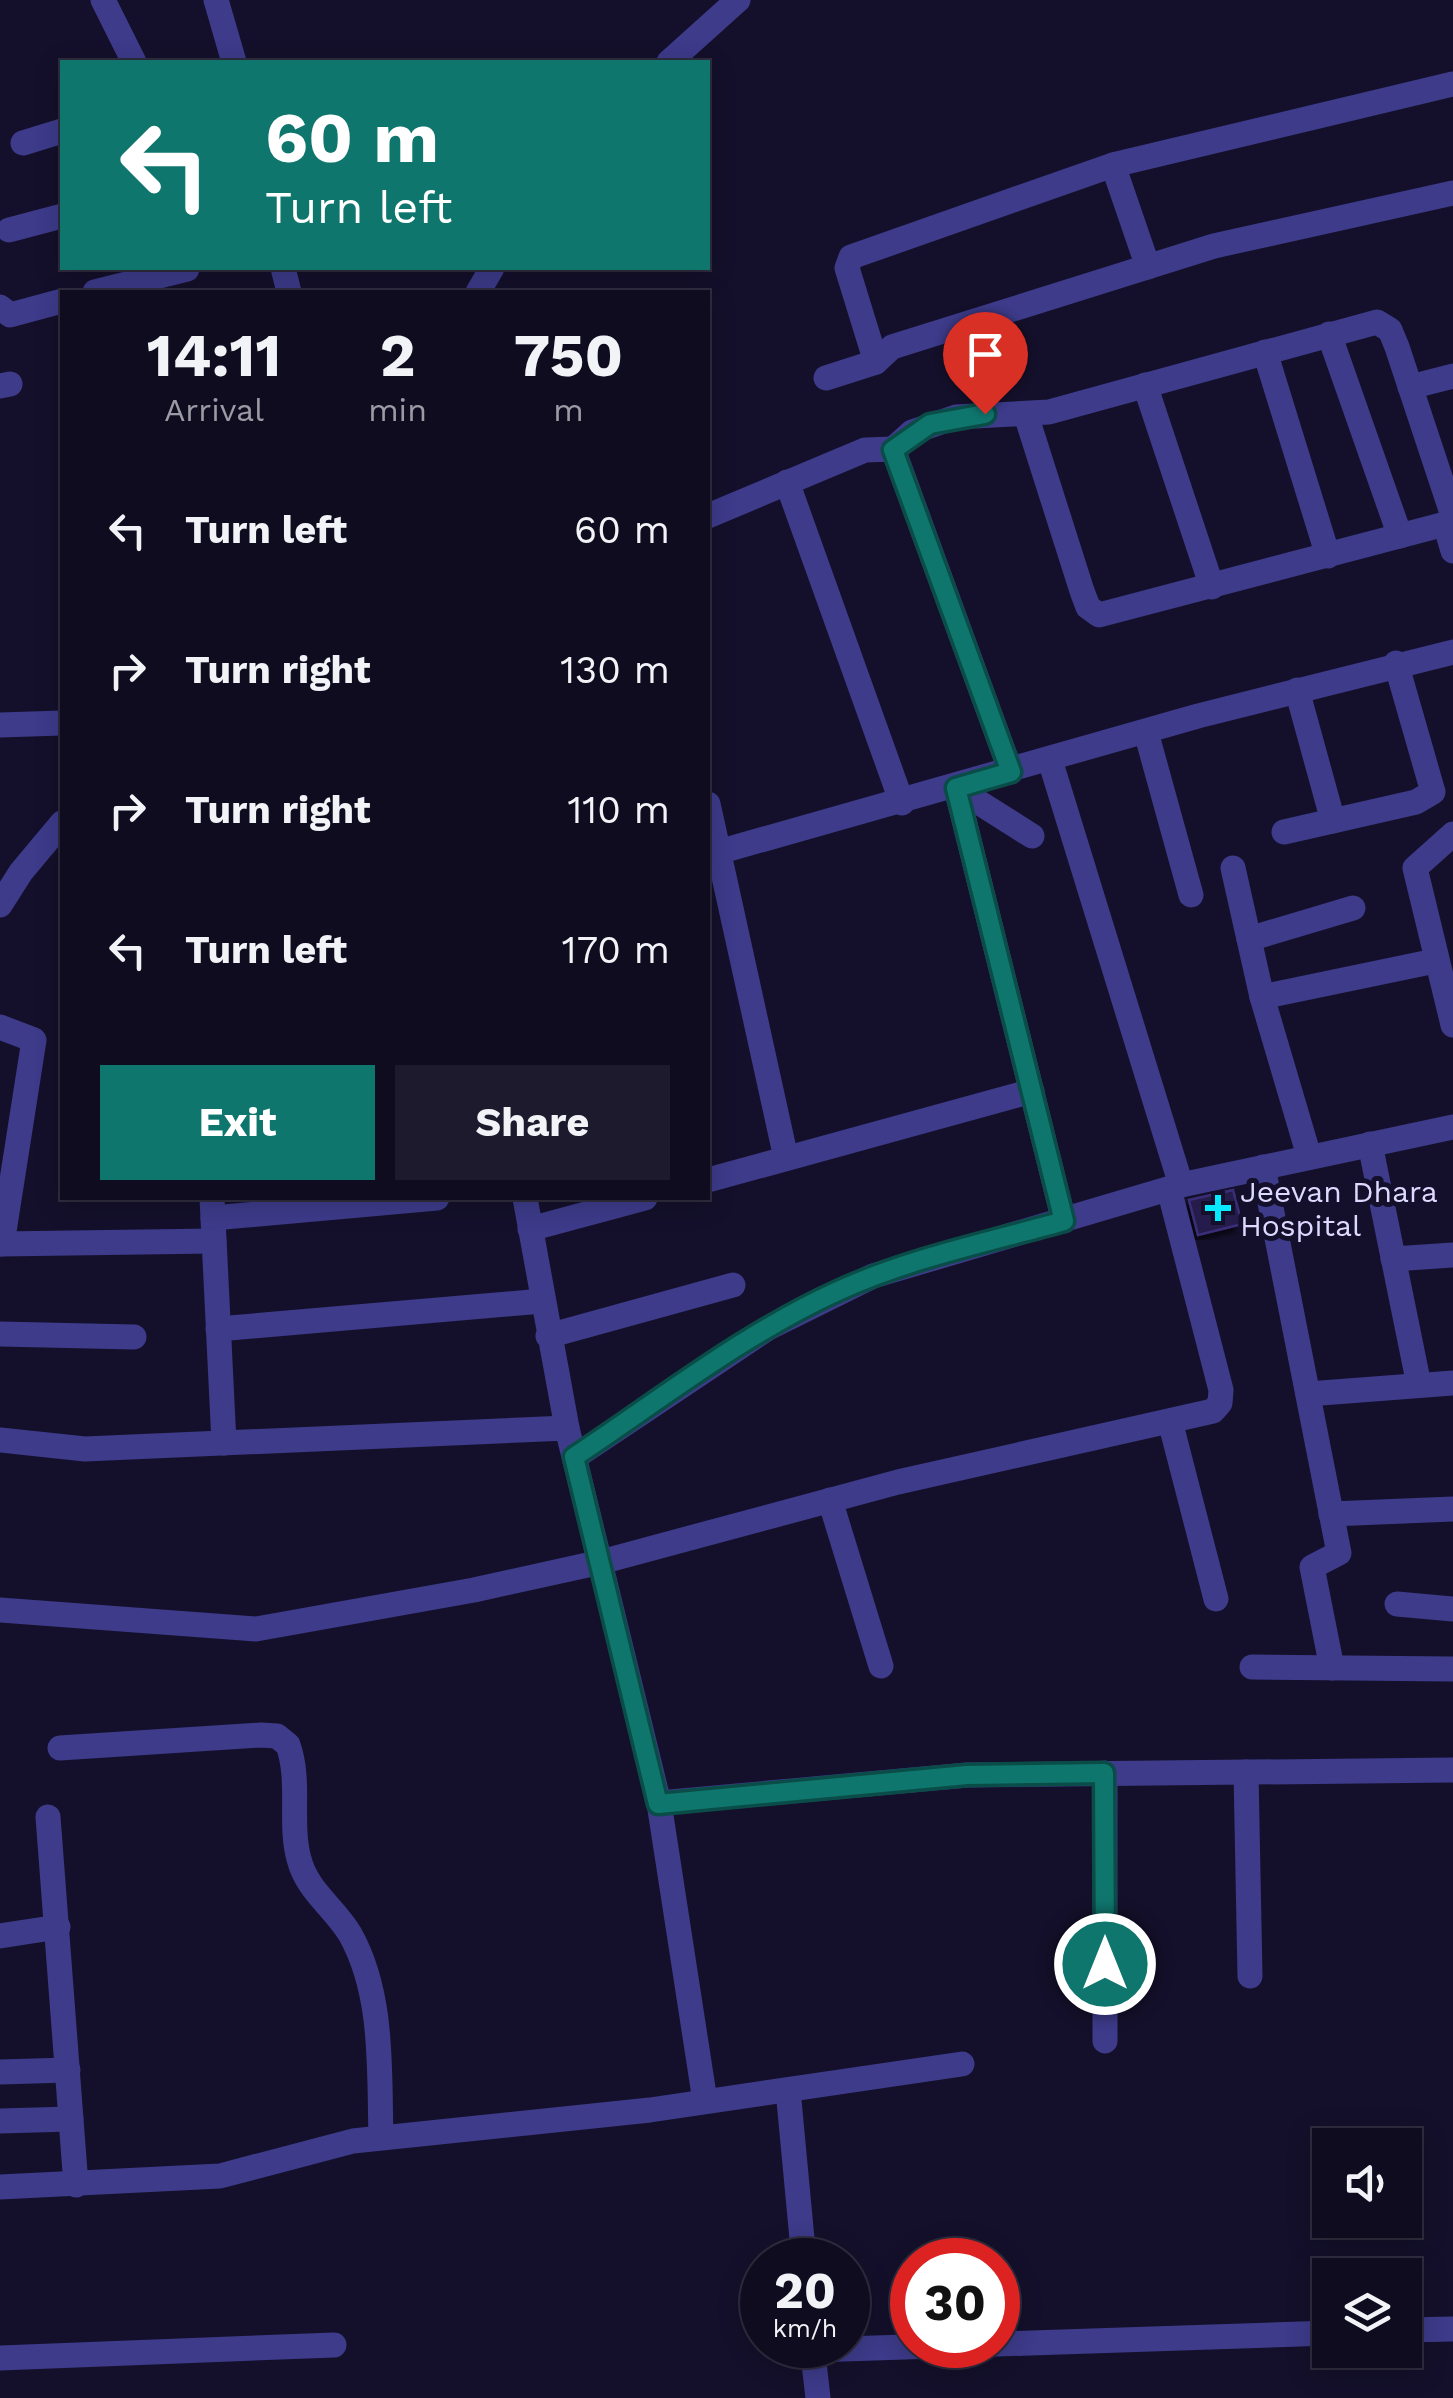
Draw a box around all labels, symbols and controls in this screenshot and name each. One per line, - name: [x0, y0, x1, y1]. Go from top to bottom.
- text: 60 m: [265, 97, 439, 179]
- icon: left: [100, 100, 230, 230]
- text: Turn left: [265, 181, 452, 234]
- pin: [943, 312, 1028, 415]
- text: 14:11: [147, 320, 281, 391]
- text: 2: [380, 320, 415, 391]
- text: 750: [514, 320, 623, 391]
- icon: arrive: [958, 327, 1013, 382]
- text: Arrival: [164, 391, 264, 429]
- text: min: [368, 391, 427, 429]
- text: m: [553, 391, 584, 429]
- icon: left: [100, 503, 155, 558]
- text: Turn left: [185, 508, 347, 552]
- text: 60 m: [574, 508, 670, 552]
- icon: right: [100, 643, 155, 698]
- text: Turn right: [185, 648, 371, 692]
- text: 130 m: [560, 648, 670, 692]
- icon: right: [100, 783, 155, 838]
- text: Turn right: [185, 788, 371, 832]
- text: 110 m: [568, 788, 670, 832]
- icon: left: [100, 923, 155, 978]
- text: Turn left: [185, 928, 347, 972]
- text: 170 m: [562, 928, 670, 972]
- button: Exit: [100, 1065, 375, 1180]
- button: Share: [395, 1065, 670, 1180]
- place label: Jeevan Dhara Hospital: [1240, 1174, 1438, 1243]
- marker: Jeevan Dhara Hospital: [1205, 1195, 1231, 1221]
- position arrow: [1053, 1912, 1157, 2016]
- map controls: [1312, 2128, 1422, 2368]
- button: sound: [1312, 2128, 1422, 2238]
- speed limit sign: 30: [890, 2238, 1020, 2368]
- button: layers: [1312, 2258, 1422, 2368]
- text: 20: [774, 2261, 836, 2320]
- text: km/h: [773, 2314, 837, 2343]

